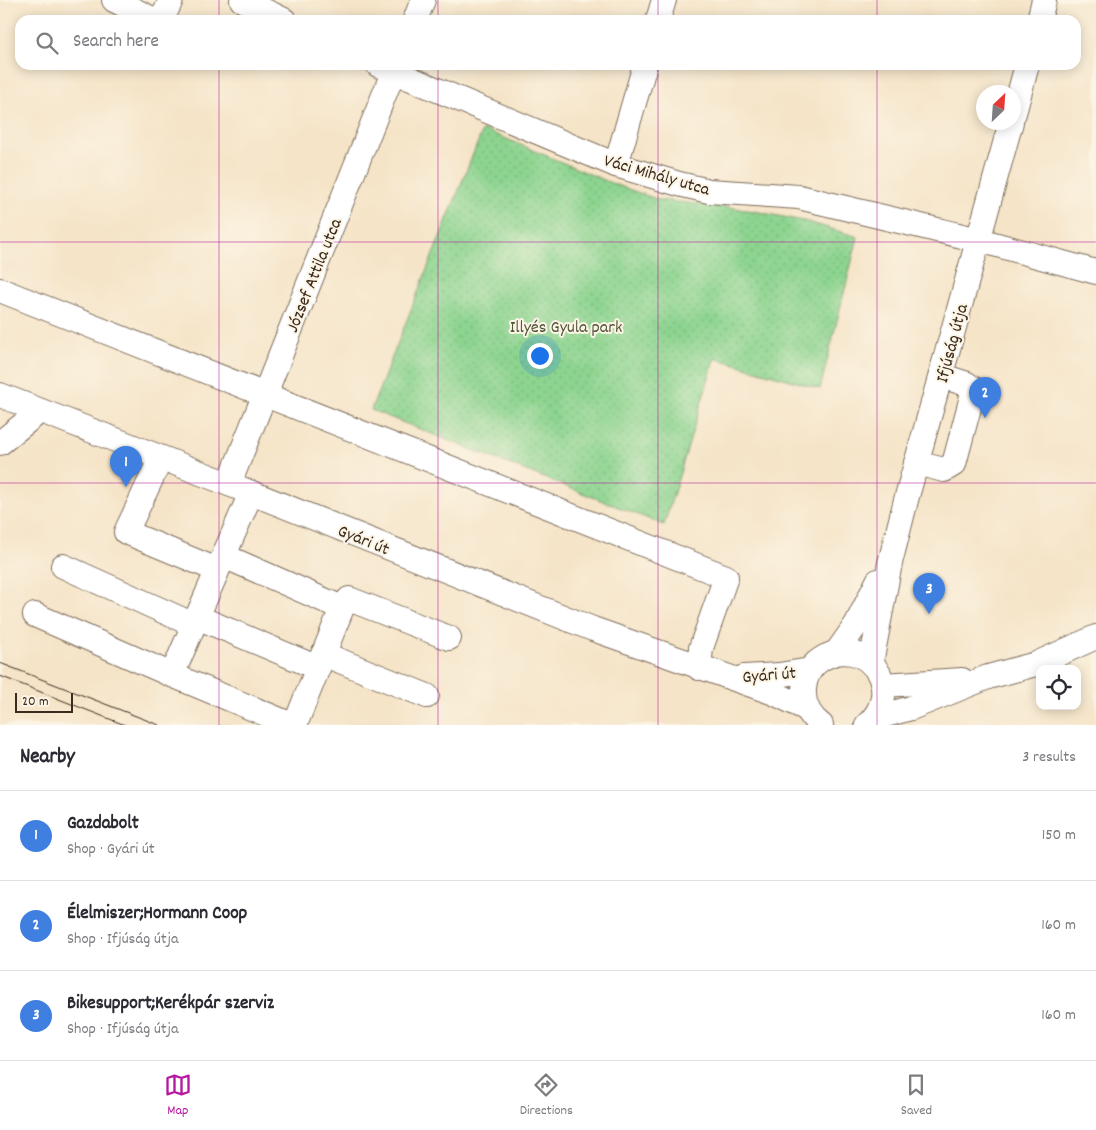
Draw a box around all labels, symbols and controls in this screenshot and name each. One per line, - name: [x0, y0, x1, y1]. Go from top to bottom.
- search box: [15, 15, 1081, 70]
- icon: search: [33, 29, 61, 57]
- text: Search here: [73, 29, 159, 56]
- north arrow: [976, 85, 1021, 130]
- street label: Váci Mihály utca: [600, 149, 713, 204]
- street label: József Attila utca: [281, 215, 350, 337]
- street label: Ifjúság útja: [931, 301, 976, 386]
- park label: Illyés Gyula park: [510, 316, 622, 341]
- your location: [527, 343, 553, 369]
- pin: 2: [969, 377, 1001, 418]
- pin: 1: [110, 446, 142, 487]
- street label: Gyári út: [333, 520, 393, 563]
- pin: 3: [913, 573, 945, 614]
- street label: Gyári út: [741, 662, 797, 691]
- map controls: [1036, 665, 1081, 710]
- button: locate: [1036, 665, 1081, 710]
- scale bar: [15, 690, 72, 713]
- text: 20 m: [22, 692, 49, 712]
- text: Nearby: [20, 743, 75, 773]
- text: 3 results: [1022, 746, 1076, 769]
- text: Gazdabolt: [67, 811, 139, 838]
- text: 1: [34, 824, 38, 847]
- text: 150 m: [1042, 824, 1076, 847]
- text: Shop · Gyári út: [67, 838, 155, 861]
- text: Élelmiszer;Hormann Coop: [67, 901, 247, 928]
- text: 2: [33, 914, 40, 937]
- text: 160 m: [1041, 914, 1076, 937]
- text: Shop · Ifjúság útja: [67, 928, 178, 951]
- text: Bikesupport;Kerékpár szerviz: [67, 991, 274, 1018]
- text: 3: [32, 1004, 40, 1027]
- text: 160 m: [1041, 1004, 1076, 1027]
- text: Shop · Ifjúság útja: [67, 1018, 178, 1041]
- tab: Map: [164, 1071, 192, 1121]
- tab: Directions: [520, 1071, 573, 1121]
- tab: Saved: [901, 1071, 932, 1121]

